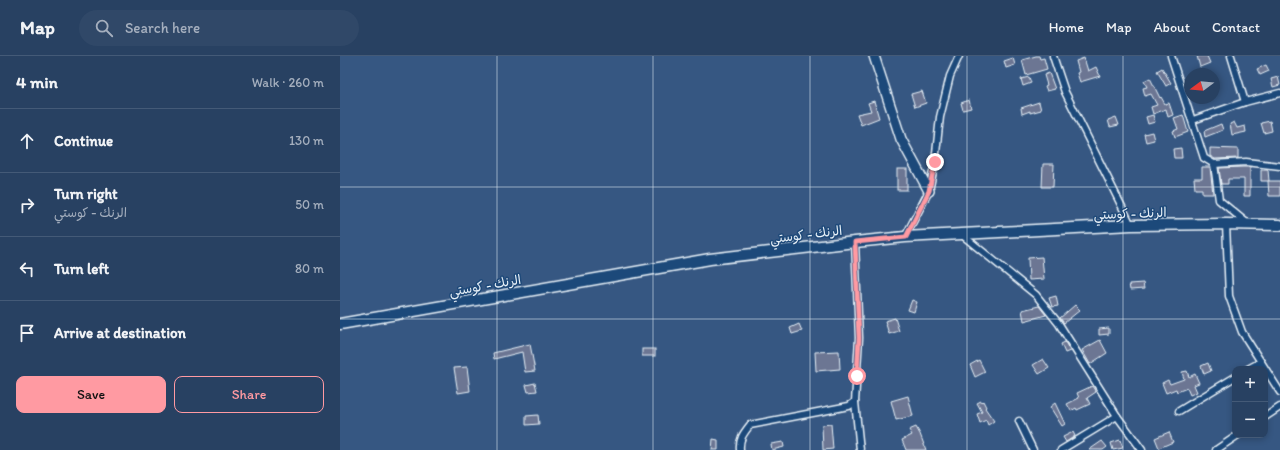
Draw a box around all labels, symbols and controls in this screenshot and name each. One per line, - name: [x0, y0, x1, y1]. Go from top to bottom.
- search box: [79, 10, 359, 46]
- text: Map: [20, 16, 55, 39]
- icon: search: [93, 17, 115, 39]
- text: Search here: [125, 19, 200, 37]
- text: Home: [1049, 19, 1084, 36]
- text: Map: [1106, 19, 1132, 36]
- text: About: [1154, 19, 1190, 36]
- text: Contact: [1212, 19, 1260, 36]
- north arrow: [1184, 68, 1220, 104]
- text: 4 min: [16, 72, 58, 92]
- text: Walk · 260 m: [252, 75, 324, 90]
- icon: ahead: [16, 130, 38, 152]
- text: Continue: [54, 132, 113, 150]
- text: 130 m: [289, 133, 324, 148]
- route end: [926, 153, 944, 171]
- text: Turn right: [54, 185, 118, 203]
- icon: right: [16, 194, 38, 216]
- text: 50 m: [295, 197, 324, 212]
- text: الرنك - كوستي: [54, 205, 127, 220]
- street label: الرنك - كوستي: [1093, 205, 1167, 226]
- street label: الرنك - كوستي: [769, 223, 844, 250]
- icon: left: [16, 258, 38, 280]
- text: Turn left: [54, 260, 109, 278]
- text: 80 m: [295, 261, 324, 276]
- street label: الرنك - كوستي: [448, 272, 523, 303]
- icon: arrive: [16, 322, 38, 344]
- text: Arrive at destination: [54, 324, 186, 342]
- map controls: [1232, 366, 1268, 438]
- button: +: [1232, 366, 1268, 402]
- route start: [848, 367, 866, 385]
- button: Save: [16, 376, 166, 413]
- button: Share: [174, 376, 324, 413]
- button: −: [1232, 402, 1268, 438]

